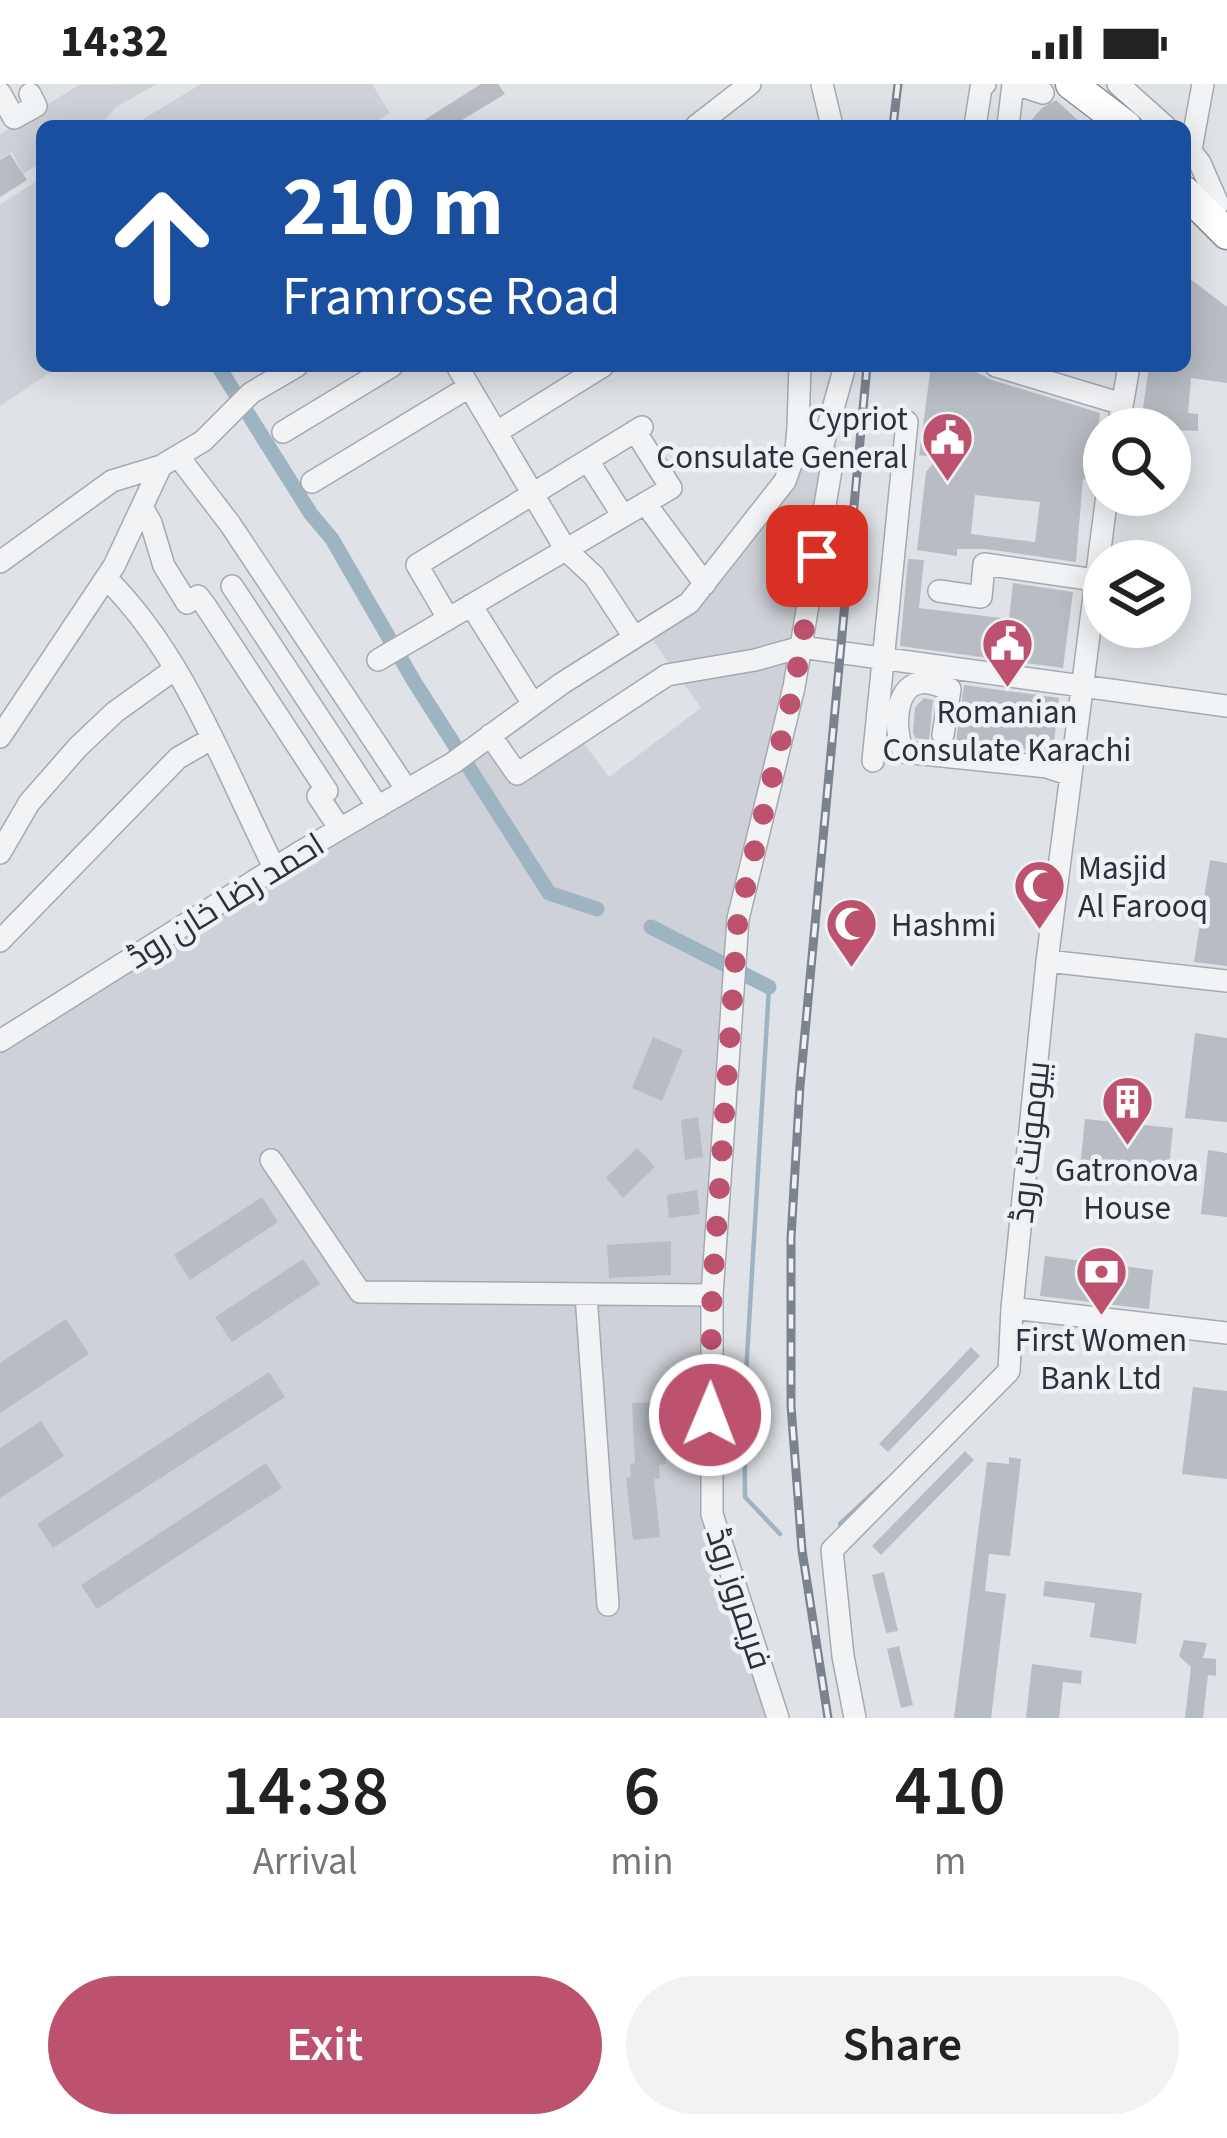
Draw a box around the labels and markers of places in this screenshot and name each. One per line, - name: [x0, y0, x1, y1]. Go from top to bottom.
- place label: Cypriot Consulate General: [656, 396, 908, 481]
- public building icon: Cypriot Consulate General: [919, 409, 975, 483]
- pin: [766, 505, 868, 607]
- public building icon: Romanian Consulate Karachi: [979, 616, 1035, 690]
- place label: Romanian Consulate Karachi: [883, 689, 1131, 774]
- place label: Masjid Al Farooq: [1078, 845, 1208, 930]
- mosque icon: Masjid Al Farooq: [1011, 858, 1067, 932]
- mosque icon: Hashmi: [824, 896, 880, 970]
- place label: Hashmi: [891, 902, 996, 949]
- building icon: Gatronova House: [1099, 1074, 1155, 1148]
- place label: Gatronova House: [1055, 1147, 1199, 1232]
- bank icon: First Women Bank Ltd: [1073, 1244, 1129, 1318]
- place label: First Women Bank Ltd: [1015, 1317, 1187, 1402]

